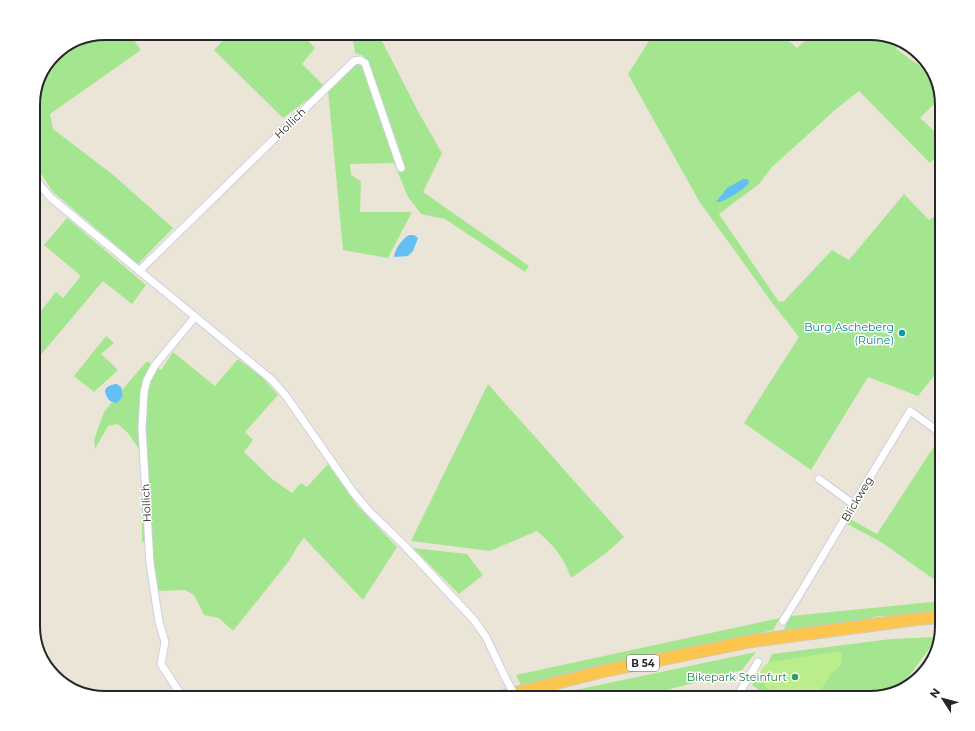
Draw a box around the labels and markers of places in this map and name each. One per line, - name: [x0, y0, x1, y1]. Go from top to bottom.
- place label: Burg Ascheberg (Ruine): [804, 320, 894, 347]
- marker: Burg Ascheberg (Ruine): [897, 328, 907, 338]
- place label: Bikepark Steinfurt: [687, 670, 788, 684]
- marker: Bikepark Steinfurt: [790, 672, 800, 682]

